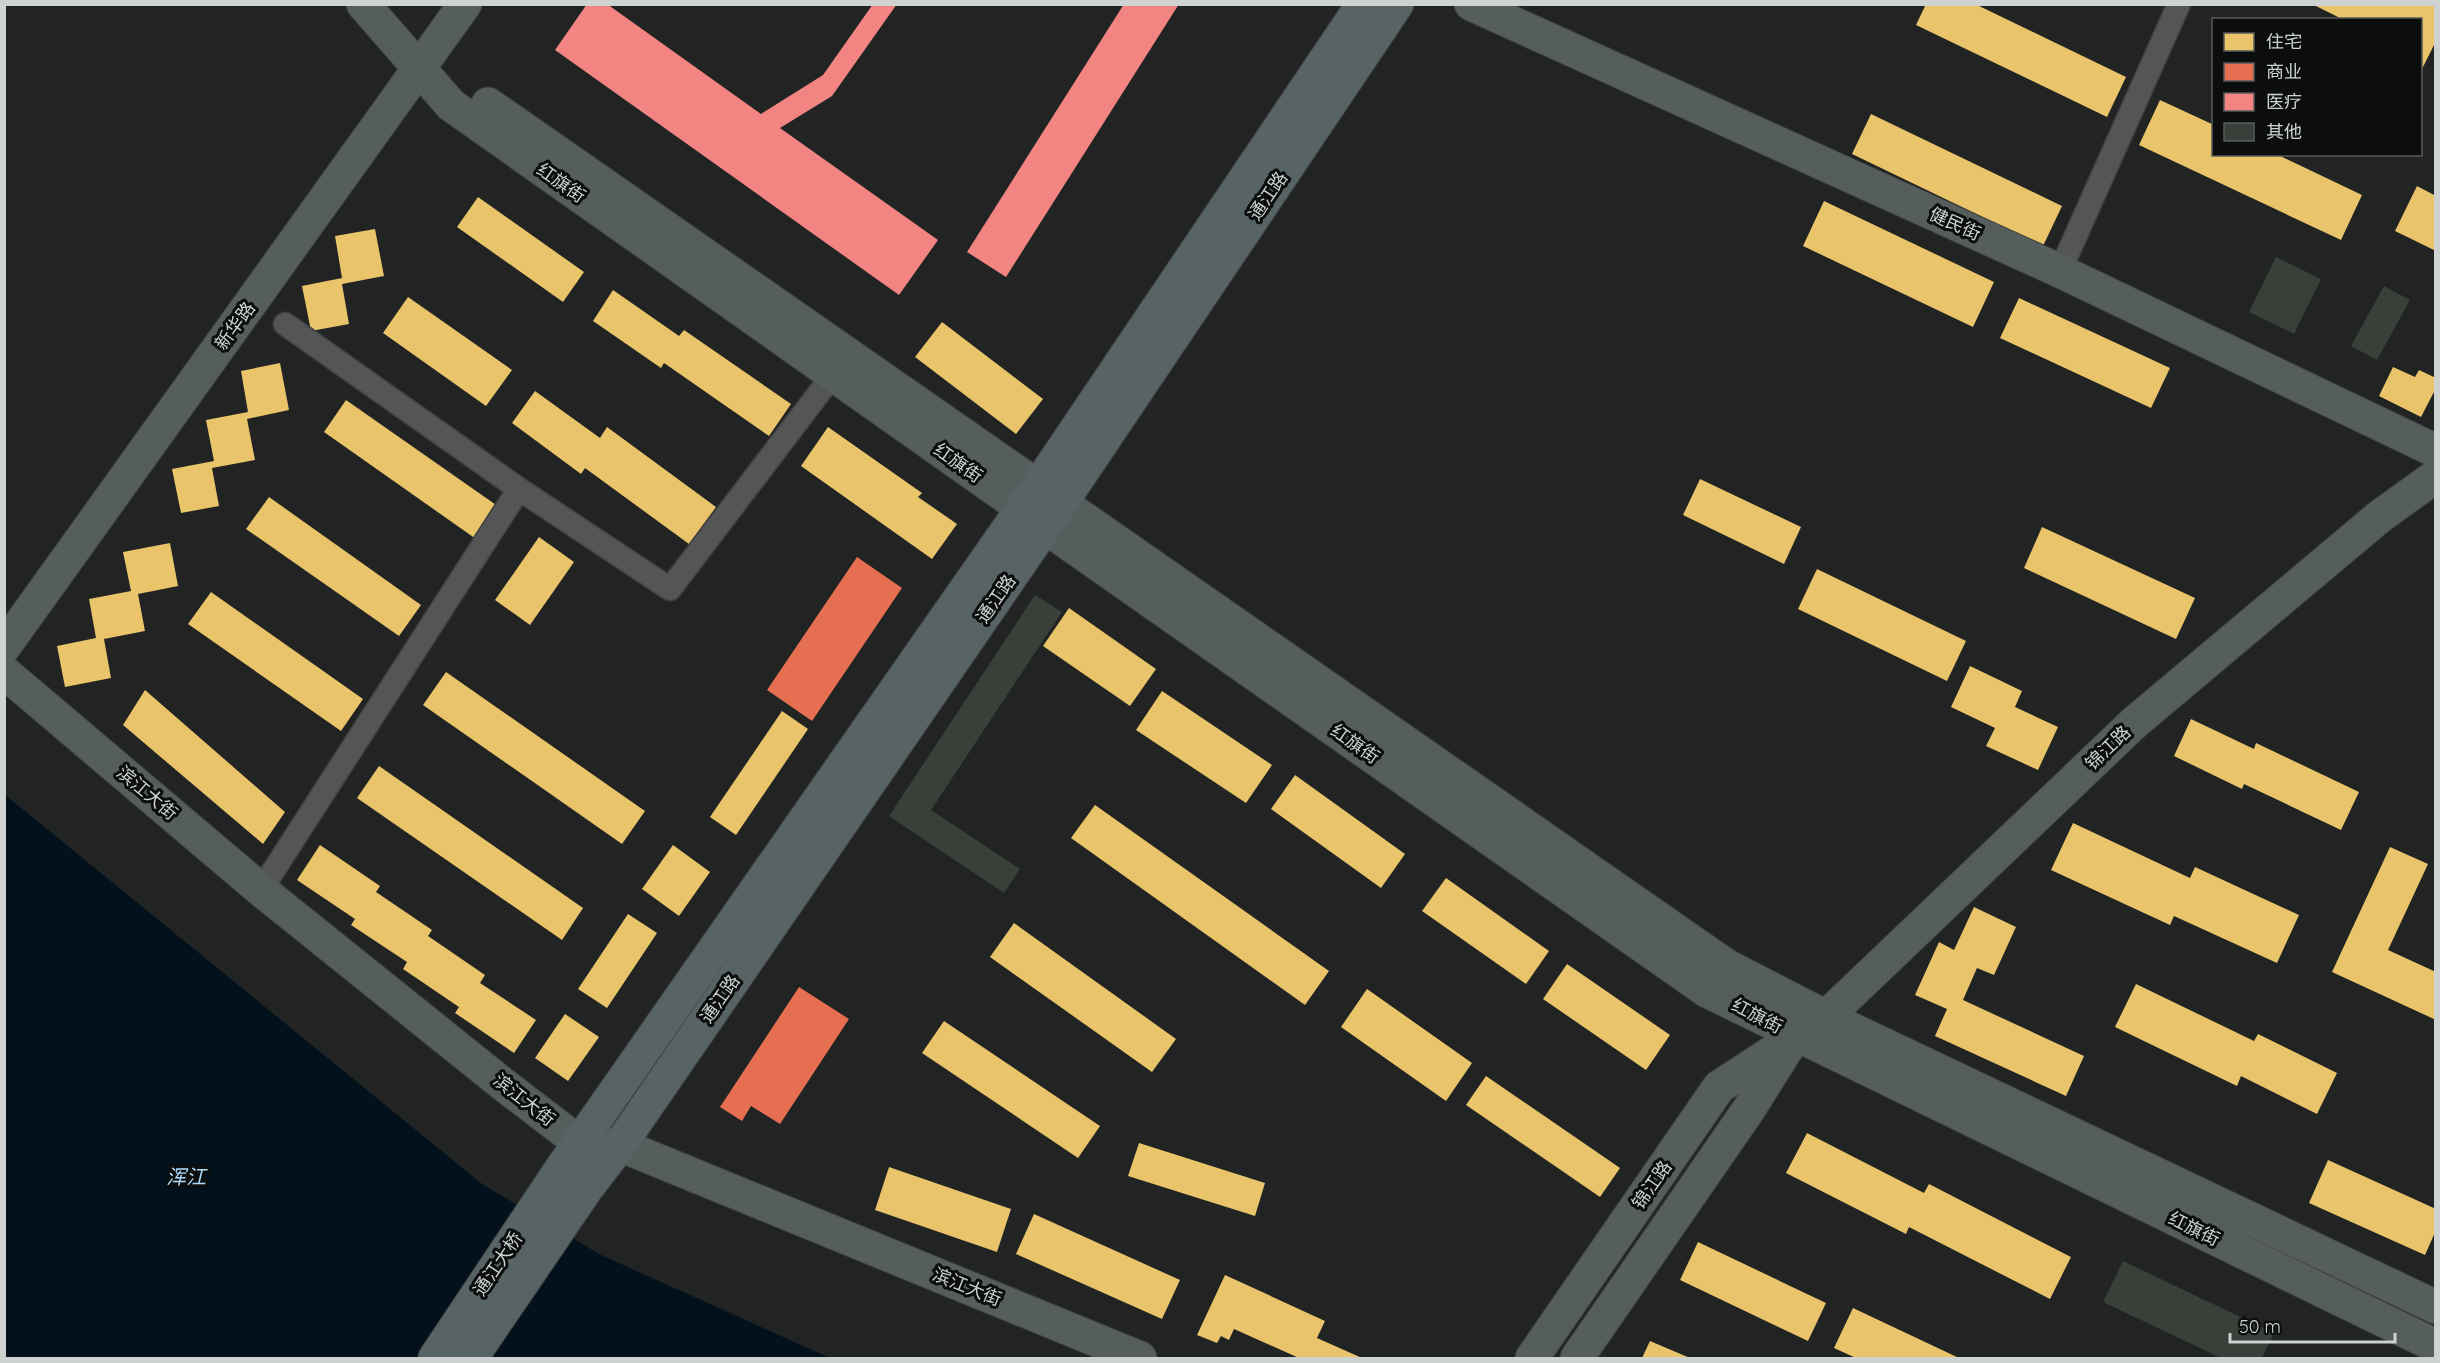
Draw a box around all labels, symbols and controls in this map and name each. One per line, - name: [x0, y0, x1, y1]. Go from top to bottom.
- legend: [2212, 18, 2422, 156]
- text: 住宅: [2266, 30, 2302, 53]
- text: 商业: [2266, 60, 2302, 83]
- text: 医疗: [2266, 90, 2302, 113]
- text: 其他: [2266, 120, 2302, 143]
- street label: 红旗街: [533, 158, 590, 207]
- street label: 通江路: [1243, 167, 1292, 225]
- street label: 健民街: [1926, 202, 1985, 245]
- street label: 新华路: [209, 297, 260, 354]
- street label: 红旗街: [930, 438, 987, 487]
- street label: 通江路: [971, 570, 1020, 627]
- street label: 红旗街: [1327, 719, 1384, 768]
- street label: 锦江路: [2080, 721, 2135, 775]
- street label: 滨江大街: [112, 761, 182, 825]
- street label: 通江路: [695, 970, 744, 1027]
- street label: 红旗街: [1728, 993, 1787, 1038]
- street label: 滨江大街: [489, 1068, 560, 1131]
- street label: 锦江路: [1627, 1156, 1676, 1213]
- water label: 浑江: [166, 1164, 208, 1189]
- street label: 红旗街: [2165, 1206, 2224, 1251]
- street label: 通江大桥: [468, 1227, 527, 1300]
- street label: 滨江大街: [930, 1262, 1005, 1311]
- scale bar: [2230, 1306, 2395, 1344]
- text: 50 m: [2239, 1315, 2281, 1338]

